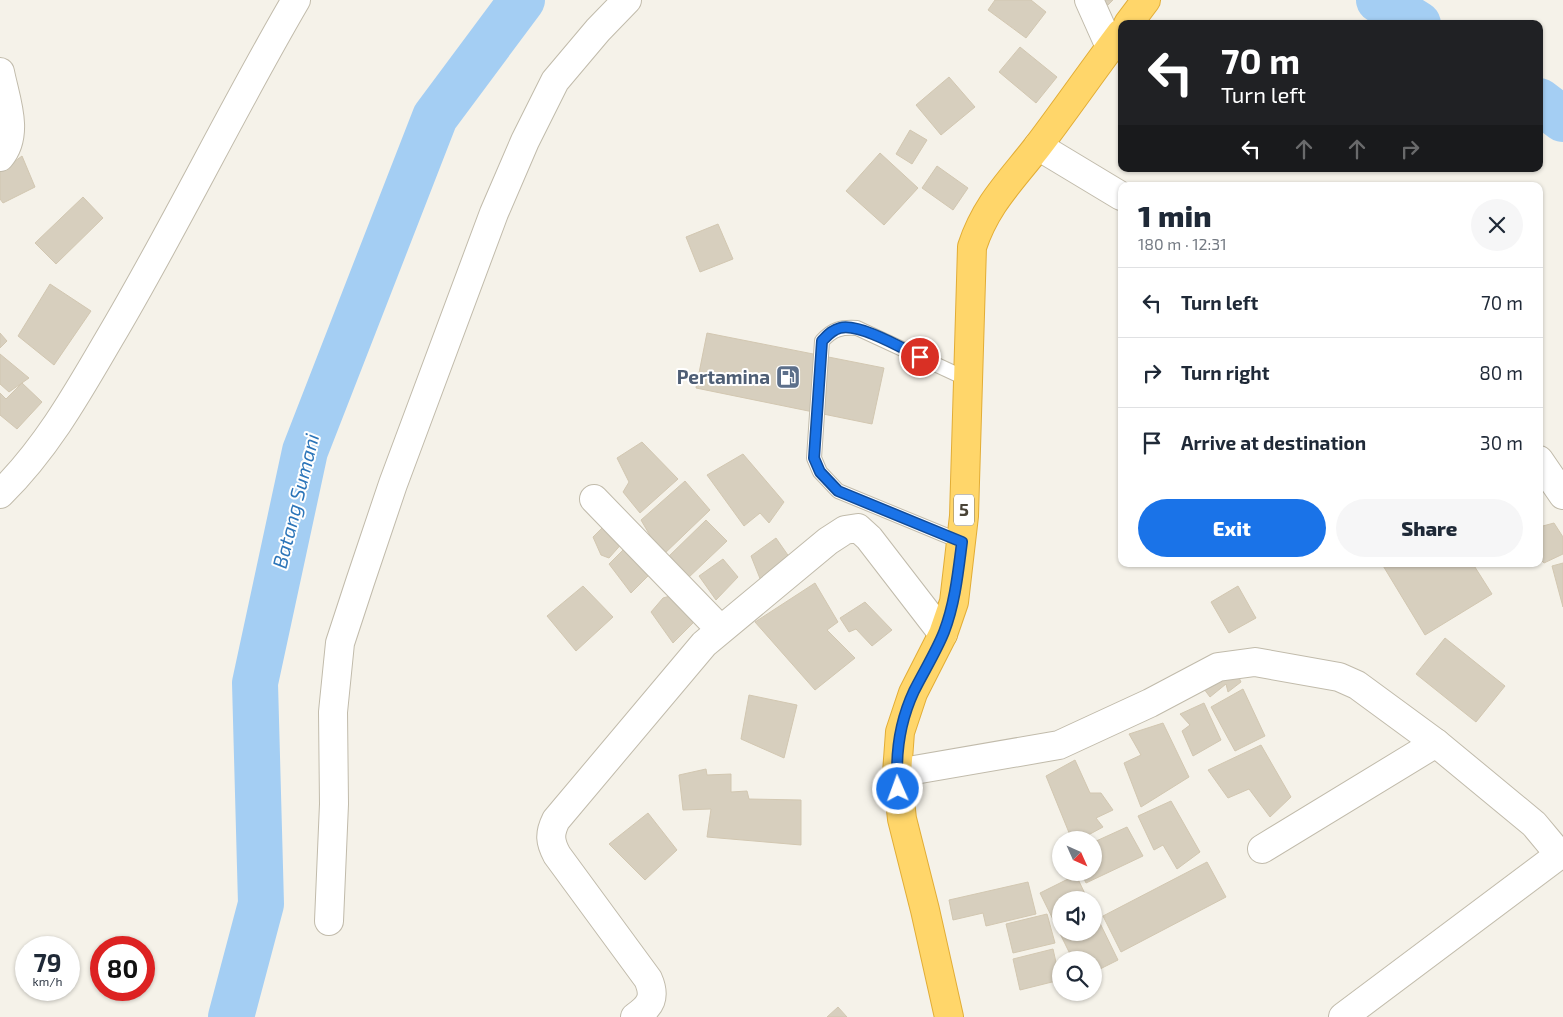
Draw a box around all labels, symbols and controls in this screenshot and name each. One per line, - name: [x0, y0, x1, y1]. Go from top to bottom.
- text: 70 m: [1221, 39, 1300, 81]
- icon: left: [1138, 40, 1203, 105]
- text: Turn left: [1221, 81, 1306, 107]
- icon: left: [1237, 135, 1265, 163]
- icon: ahead: [1290, 135, 1318, 163]
- icon: ahead: [1343, 135, 1371, 163]
- icon: right: [1396, 135, 1424, 163]
- text: 1 min: [1138, 197, 1212, 233]
- button: close: [1471, 199, 1523, 251]
- text: 180 m · 12:31: [1138, 234, 1227, 253]
- icon: left: [1138, 289, 1166, 317]
- text: Turn left: [1181, 291, 1258, 314]
- text: 70 m: [1481, 291, 1523, 314]
- pin: [899, 336, 941, 378]
- icon: arrive: [906, 343, 934, 371]
- icon: right: [1138, 359, 1166, 387]
- text: Turn right: [1181, 361, 1269, 384]
- text: 80 m: [1479, 361, 1523, 384]
- fuel station icon: Pertamina: [775, 364, 801, 390]
- place label: Pertamina: [677, 365, 770, 388]
- icon: arrive: [1138, 429, 1166, 457]
- water label: Batang Sumani: [267, 431, 323, 571]
- text: Arrive at destination: [1181, 431, 1366, 454]
- text: 30 m: [1480, 431, 1523, 454]
- road number: 5: [954, 494, 974, 526]
- button: Exit: [1138, 499, 1326, 557]
- button: Share: [1336, 499, 1523, 557]
- position arrow: [871, 762, 923, 814]
- north arrow: [1052, 831, 1102, 881]
- map controls: [1052, 831, 1102, 1001]
- button: sound: [1052, 891, 1102, 941]
- speed limit sign: 80: [90, 936, 155, 1001]
- text: 79: [34, 947, 61, 977]
- button: search: [1052, 951, 1102, 1001]
- text: km/h: [33, 974, 62, 988]

